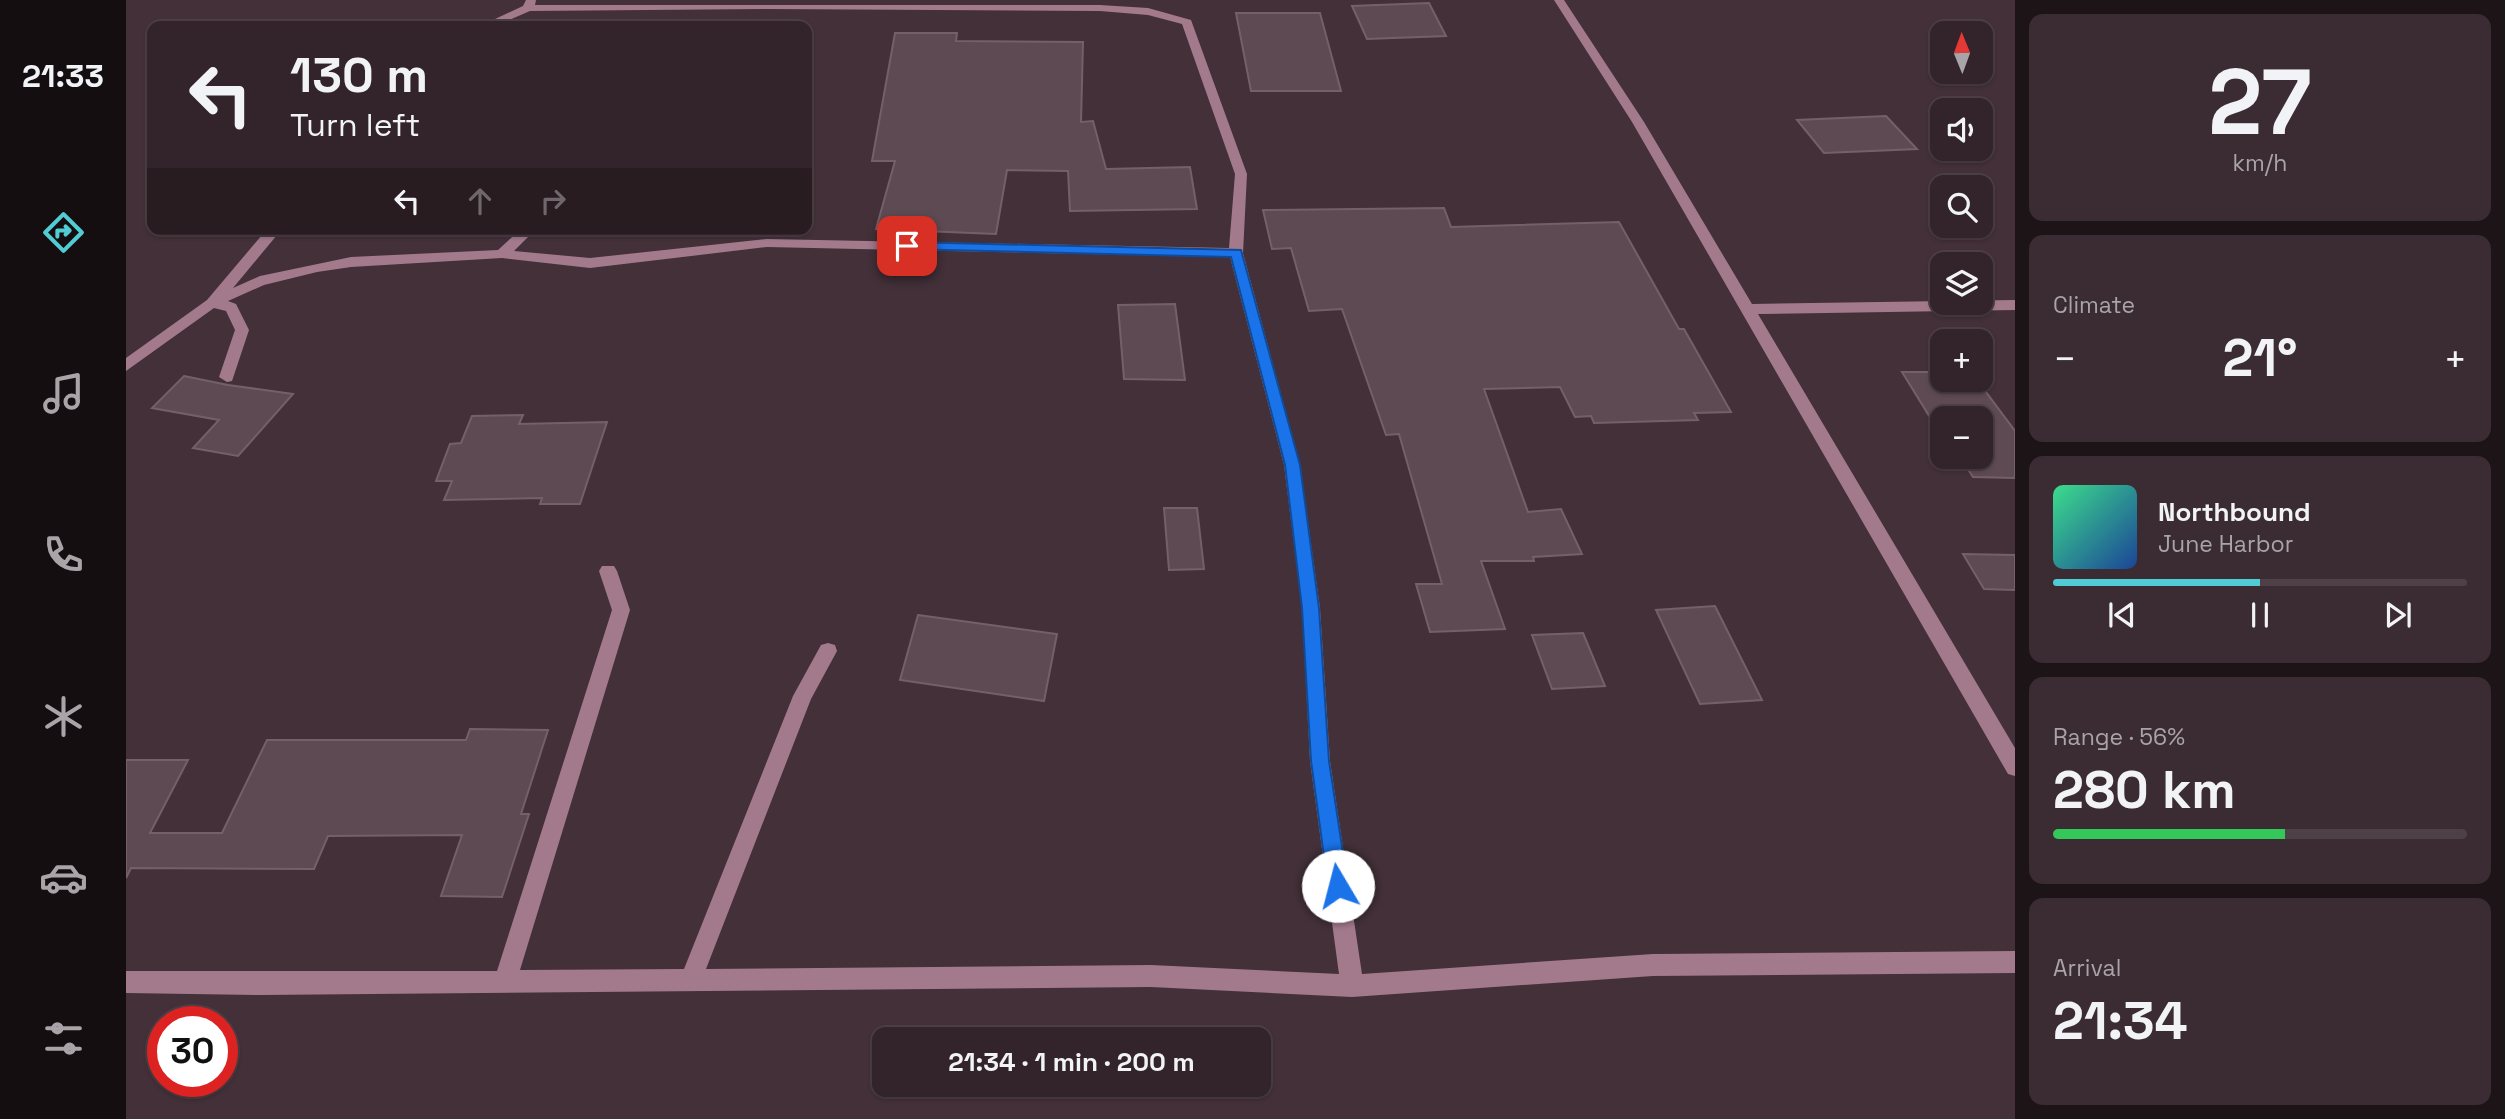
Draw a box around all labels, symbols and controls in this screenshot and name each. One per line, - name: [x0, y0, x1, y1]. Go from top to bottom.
- north arrow: [1930, 21, 1993, 84]
- map controls: [1930, 21, 1993, 469]
- text: 130 m: [290, 44, 428, 106]
- text: 27: [2208, 44, 2312, 161]
- icon: left: [175, 49, 266, 140]
- text: 21:33: [22, 56, 104, 96]
- button: sound: [1930, 98, 1993, 161]
- text: Turn left: [290, 105, 420, 145]
- text: km/h: [2233, 148, 2287, 178]
- button: search: [1930, 175, 1993, 238]
- icon: left: [388, 182, 426, 220]
- icon: ahead: [461, 182, 499, 220]
- icon: right: [534, 182, 572, 220]
- icon: directions: [39, 208, 88, 257]
- pin: [877, 216, 937, 276]
- icon: arrive: [888, 227, 926, 265]
- button: layers: [1930, 252, 1993, 315]
- text: Climate: [2053, 290, 2135, 320]
- text: 21°: [2223, 325, 2297, 391]
- button: +: [1930, 329, 1993, 392]
- text: −: [2053, 335, 2077, 383]
- text: +: [2443, 335, 2467, 383]
- icon: music: [39, 369, 88, 418]
- button: −: [1930, 406, 1993, 469]
- text: Northbound: [2158, 495, 2311, 529]
- text: June Harbor: [2158, 529, 2293, 559]
- icon: phone: [39, 530, 88, 579]
- icon: previous: [2103, 596, 2141, 634]
- icon: pause: [2241, 596, 2279, 634]
- icon: next: [2379, 596, 2417, 634]
- icon: climate: [39, 692, 88, 741]
- text: Range · 56%: [2053, 722, 2185, 752]
- text: 280 km: [2053, 757, 2236, 823]
- position arrow: [1301, 849, 1375, 923]
- icon: car: [39, 853, 88, 902]
- text: Arrival: [2053, 953, 2121, 983]
- text: 21:34: [2053, 988, 2188, 1054]
- speed limit sign: 30: [147, 1006, 238, 1097]
- icon: filters: [39, 1014, 88, 1063]
- text: 21:34 · 1 min · 200 m: [948, 1045, 1195, 1079]

